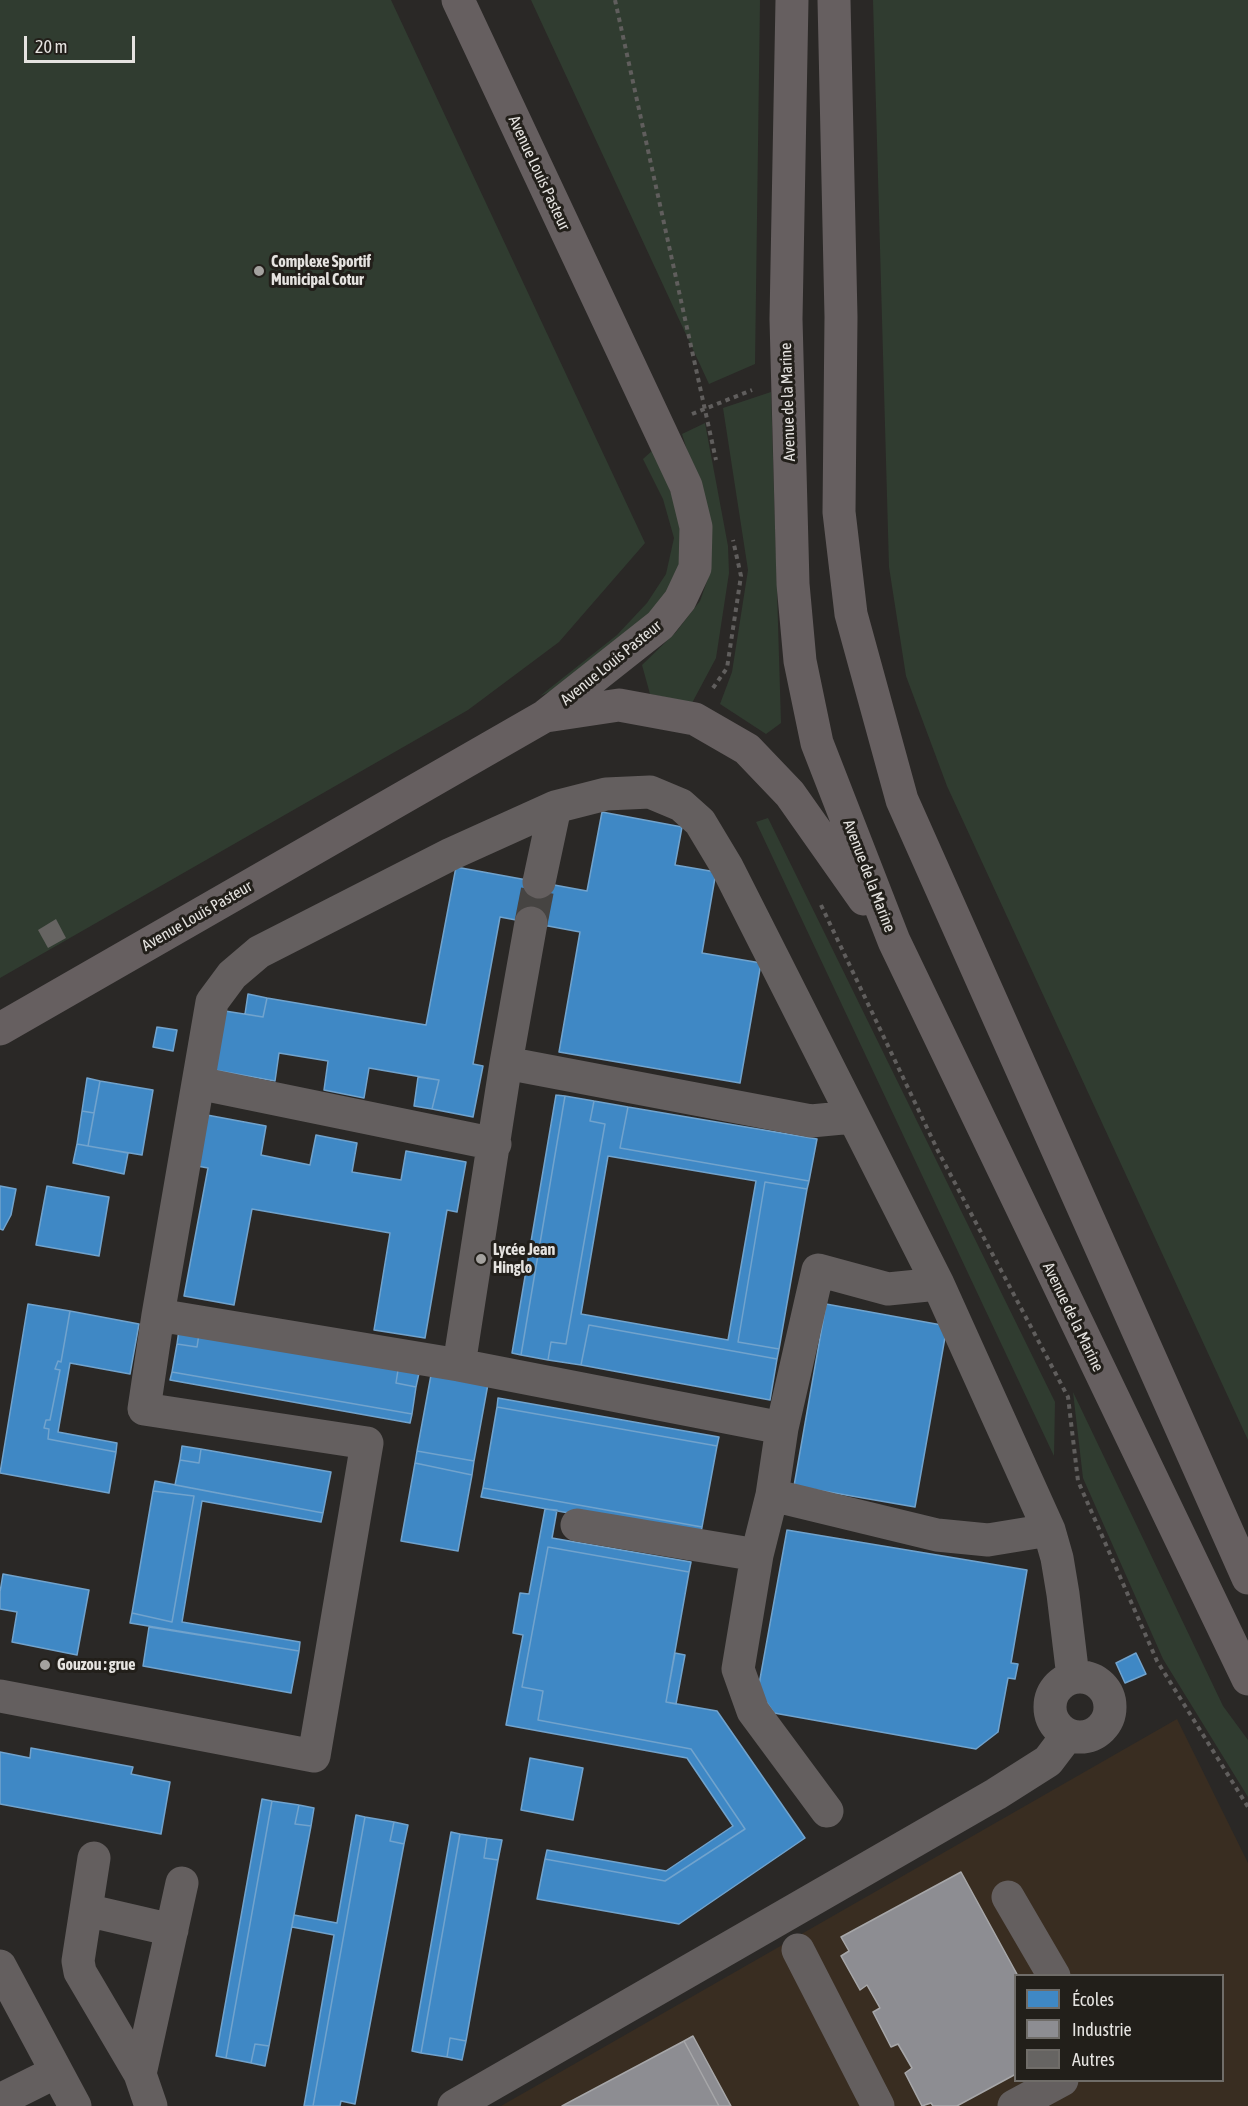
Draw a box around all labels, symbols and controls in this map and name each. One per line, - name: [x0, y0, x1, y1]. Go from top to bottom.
- scale bar: [27, 24, 138, 62]
- text: 20 m: [35, 36, 67, 57]
- street label: Avenue Louis Pasteur: [504, 113, 574, 233]
- place label: Complexe Sportif Municipal Cotur: [271, 252, 371, 290]
- marker: Complexe Sportif Municipal Cotur: [252, 264, 266, 278]
- street label: Avenue de la Marine: [776, 342, 800, 462]
- street label: Avenue Louis Pasteur: [557, 616, 665, 710]
- street label: Avenue de la Marine: [839, 817, 899, 935]
- street label: Avenue Louis Pasteur: [138, 877, 256, 955]
- place label: Lycée Jean Hinglo: [493, 1240, 555, 1278]
- marker: Lycée Jean Hinglo: [474, 1252, 488, 1266]
- street label: Avenue de la Marine: [1038, 1259, 1108, 1375]
- place label: Gouzou : grue: [57, 1655, 135, 1675]
- marker: Gouzou : grue: [38, 1658, 52, 1672]
- legend: [1014, 1974, 1224, 2082]
- text: Écoles: [1072, 1989, 1114, 2010]
- text: Industrie: [1072, 2019, 1132, 2040]
- text: Autres: [1072, 2049, 1115, 2070]

